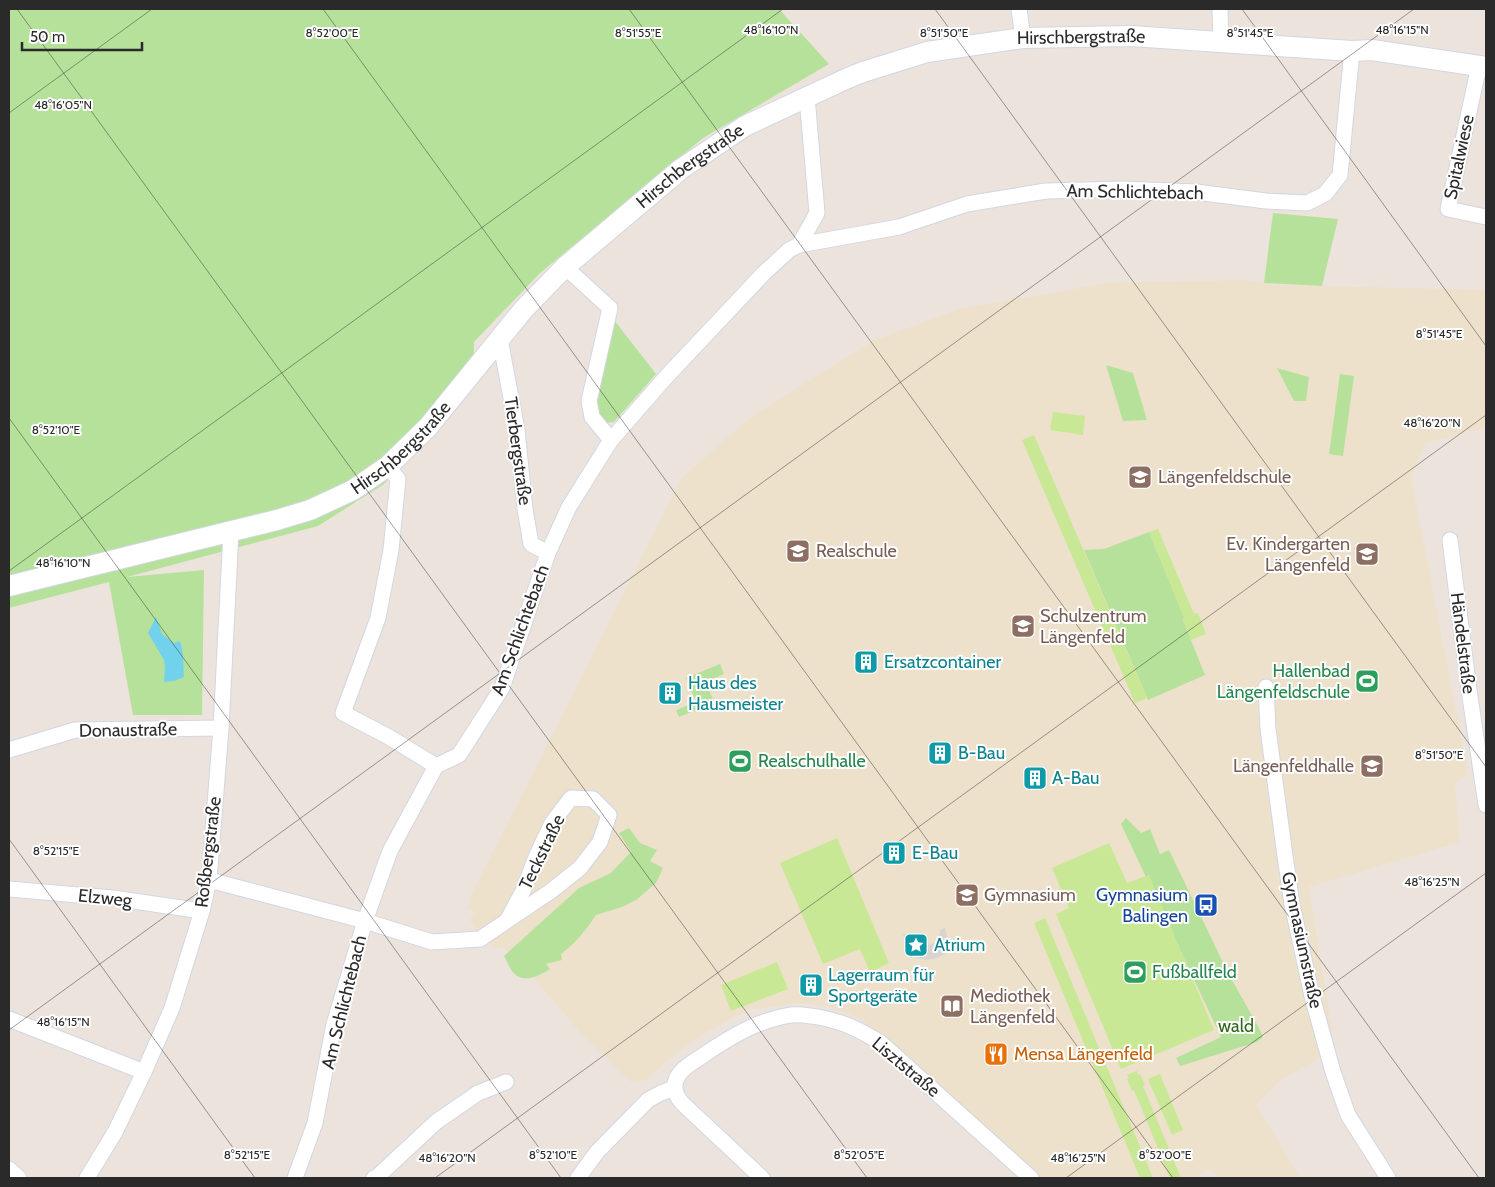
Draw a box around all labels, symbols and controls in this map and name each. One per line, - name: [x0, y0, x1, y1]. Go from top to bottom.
- scale bar: [22, 20, 142, 52]
- text: 48°16'10"N: [743, 22, 799, 37]
- text: 48°16'15"N: [1375, 22, 1429, 37]
- text: 8°52'00"E: [306, 25, 359, 40]
- text: 8°51'55"E: [615, 25, 662, 40]
- text: 8°51'50"E: [920, 25, 969, 40]
- street label: Hirschbergstraße: [1017, 25, 1146, 49]
- text: 8°51'45"E: [1227, 25, 1274, 40]
- text: 50 m: [30, 28, 65, 46]
- text: 48°16'05"N: [34, 97, 92, 112]
- street label: Spitalwiese: [1439, 113, 1479, 201]
- street label: Hirschbergstraße: [632, 119, 748, 213]
- street label: Am Schlichtebach: [1066, 180, 1204, 204]
- text: 8°51'45"E: [1416, 326, 1463, 341]
- street label: Tierbergstraße: [500, 395, 536, 507]
- street label: Hirschbergstraße: [347, 397, 455, 499]
- text: 48°16'20"N: [1403, 415, 1461, 430]
- text: 8°52'10"E: [32, 422, 81, 437]
- school or university icon: Längenfeldschule: [1127, 464, 1153, 490]
- place label: Längenfeldschule: [1158, 466, 1291, 488]
- place label: Ev. Kindergarten Längenfeld: [1226, 533, 1350, 576]
- school or university icon: Realschule: [785, 538, 811, 564]
- place label: Realschule: [816, 540, 897, 562]
- school or university icon: Ev. Kindergarten Längenfeld: [1354, 541, 1380, 567]
- text: 48°16'10"N: [35, 555, 91, 570]
- street label: Am Schlichtebach: [486, 562, 554, 698]
- street label: Händelstraße: [1446, 591, 1480, 695]
- place label: Schulzentrum Längenfeld: [1040, 605, 1147, 648]
- school or university icon: Schulzentrum Längenfeld: [1010, 613, 1036, 639]
- building icon: Ersatzcontainer: [853, 649, 879, 675]
- place label: Ersatzcontainer: [884, 651, 1001, 673]
- place label: Hallenbad Längenfeldschule: [1217, 660, 1350, 703]
- sports icon: Hallenbad Längenfeldschule: [1354, 668, 1380, 694]
- place label: Haus des Hausmeister: [688, 672, 784, 715]
- building icon: Haus des Hausmeister: [657, 680, 683, 706]
- street label: Donaustraße: [79, 718, 177, 742]
- building icon: B-Bau: [927, 740, 953, 766]
- place label: B-Bau: [958, 742, 1005, 764]
- text: 8°51'50"E: [1415, 747, 1464, 762]
- sports icon: Realschulhalle: [727, 748, 753, 774]
- place label: Realschulhalle: [758, 750, 866, 772]
- school or university icon: Längenfeldhalle: [1359, 753, 1385, 779]
- place label: Längenfeldhalle: [1233, 755, 1354, 777]
- building icon: A-Bau: [1022, 765, 1048, 791]
- place label: A-Bau: [1052, 767, 1100, 789]
- street label: Roßbergstraße: [190, 795, 226, 909]
- street label: Teckstraße: [514, 811, 570, 893]
- building icon: E-Bau: [881, 840, 907, 866]
- place label: E-Bau: [912, 842, 958, 864]
- text: 8°52'15"E: [33, 843, 80, 858]
- street label: Gymnasiumstraße: [1277, 870, 1327, 1010]
- text: 48°16'25"N: [1404, 874, 1460, 889]
- school or university icon: Gymnasium: [954, 882, 980, 908]
- street label: Elzweg: [77, 884, 134, 912]
- place label: Gymnasium: [984, 884, 1076, 906]
- place label: Gymnasium Balingen: [1096, 884, 1188, 927]
- bus stop icon: Gymnasium Balingen: [1193, 892, 1219, 918]
- place icon: Atrium: [903, 932, 929, 958]
- street label: Am Schlichtebach: [317, 933, 371, 1071]
- place label: Atrium: [934, 934, 985, 956]
- sports icon: Fußballfeld: [1122, 959, 1148, 985]
- place label: Fußballfeld: [1152, 961, 1237, 983]
- place label: Lagerraum für Sportgeräte: [828, 964, 934, 1007]
- building icon: Lagerraum für Sportgeräte: [798, 972, 824, 998]
- place label: Mediothek Längenfeld: [970, 985, 1055, 1028]
- library icon: Mediothek Längenfeld: [939, 993, 965, 1019]
- text: 48°16'15"N: [36, 1014, 90, 1029]
- park label: wald: [1218, 1015, 1254, 1037]
- street label: Lisztstraße: [867, 1032, 945, 1102]
- restaurant icon: Mensa Längenfeld: [983, 1041, 1009, 1067]
- place label: Mensa Längenfeld: [1014, 1043, 1153, 1065]
- text: 8°52'15"E: [224, 1147, 271, 1162]
- text: 8°52'10"E: [529, 1147, 578, 1162]
- text: 8°52'05"E: [834, 1147, 885, 1162]
- text: 8°52'00"E: [1139, 1147, 1192, 1162]
- text: 48°16'20"N: [418, 1150, 476, 1165]
- text: 48°16'25"N: [1050, 1150, 1106, 1165]

